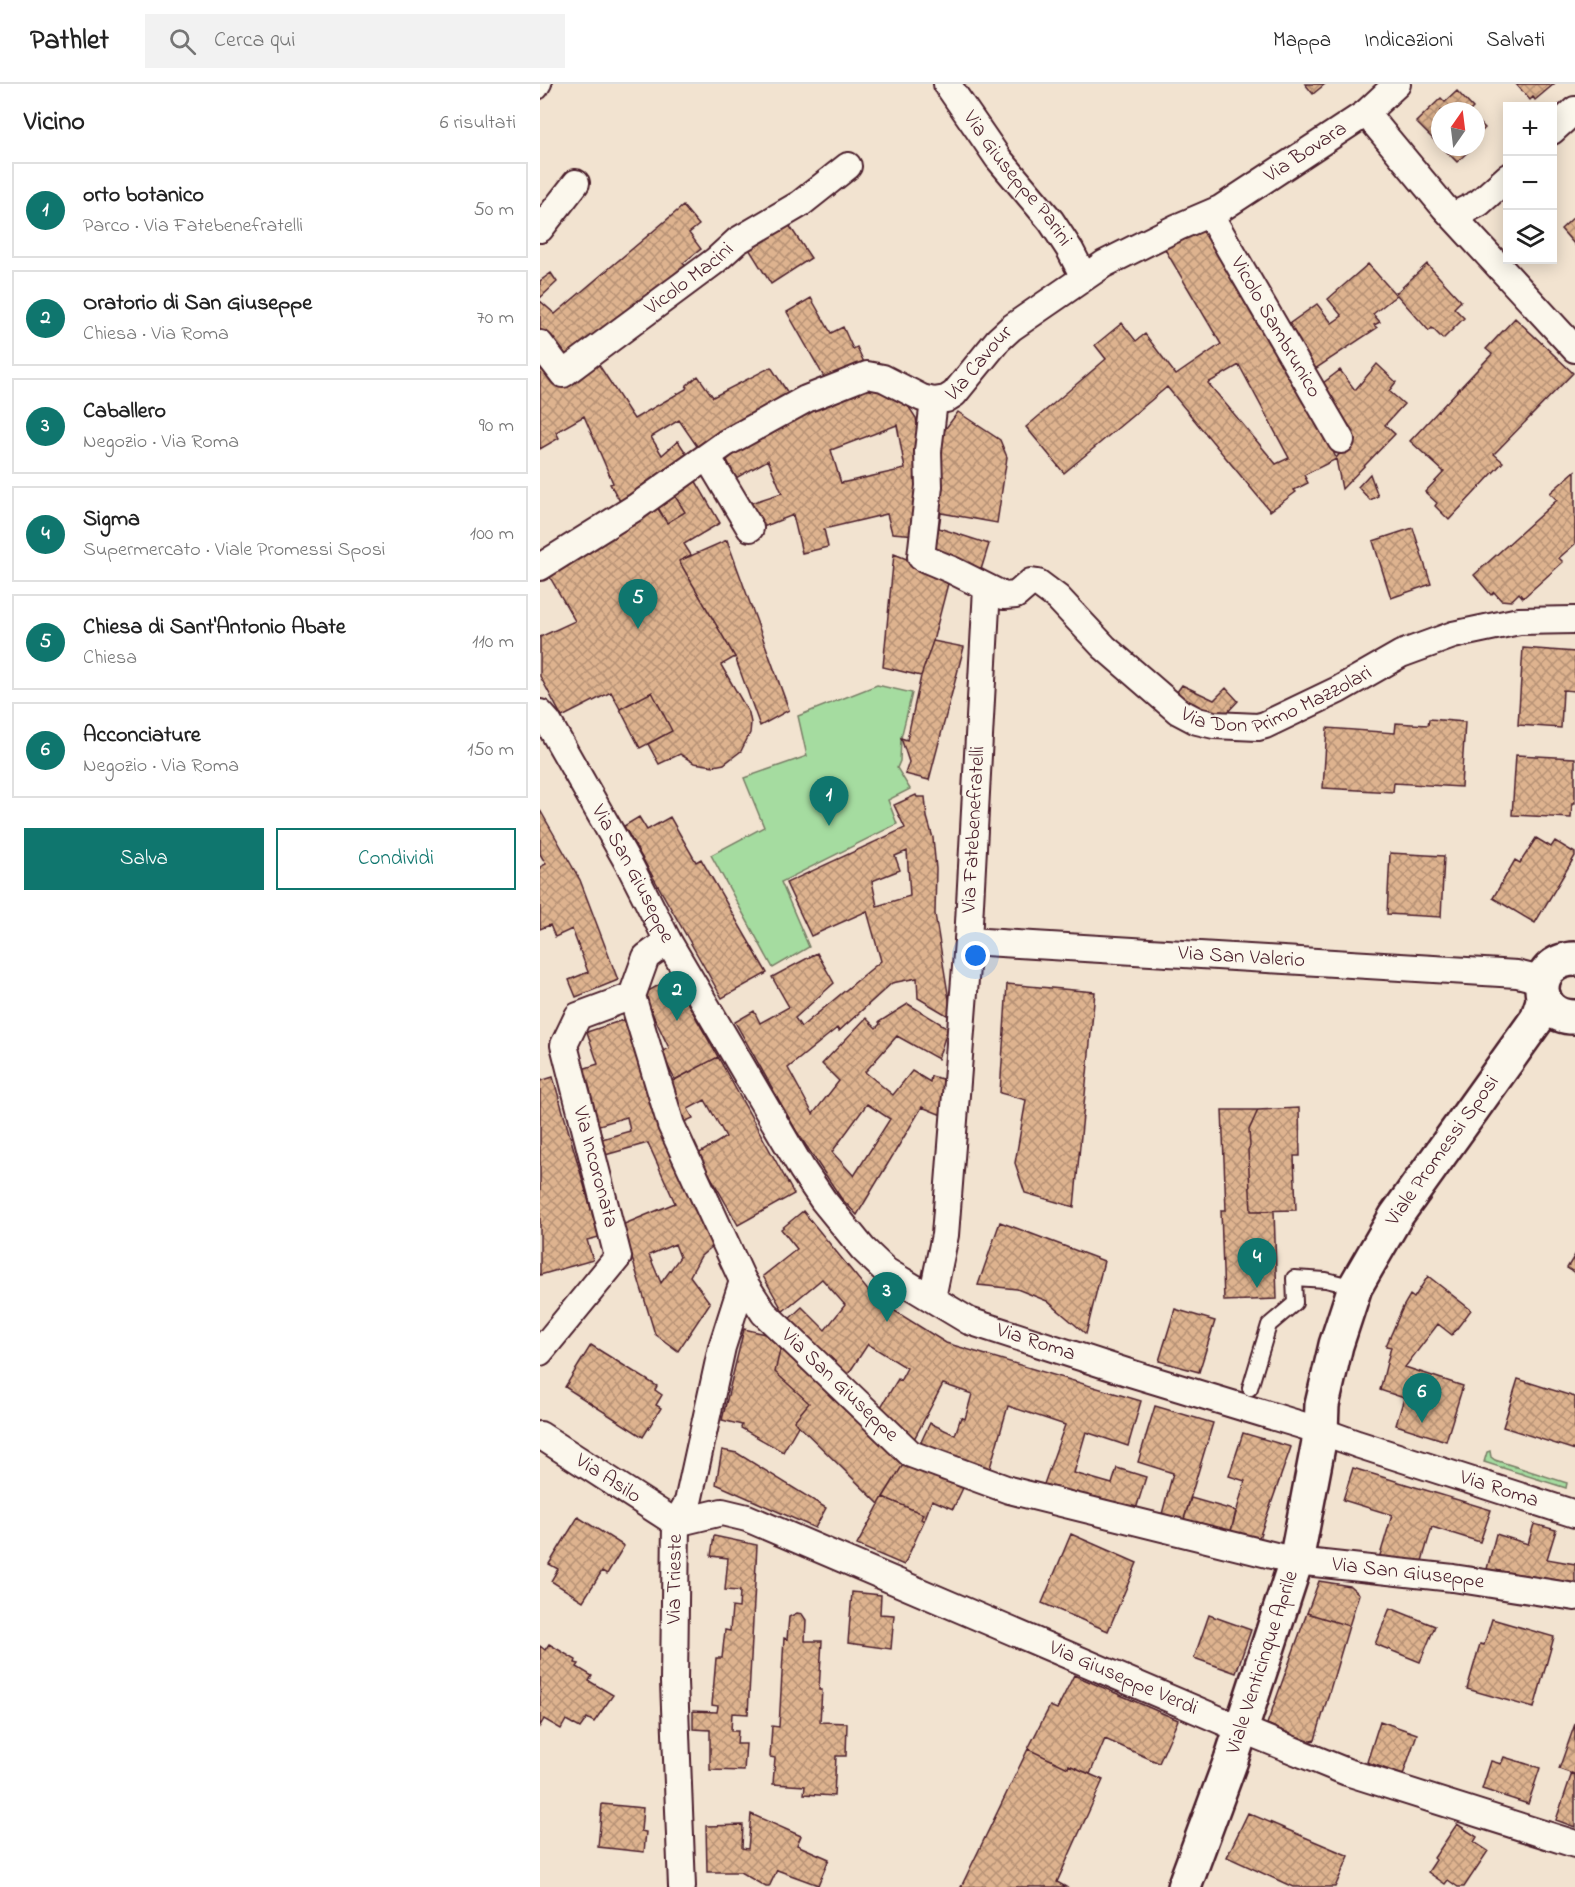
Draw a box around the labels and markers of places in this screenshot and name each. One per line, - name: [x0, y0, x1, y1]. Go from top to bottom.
- pin: 5: [618, 580, 658, 629]
- pin: 1: [810, 776, 848, 826]
- pin: 2: [658, 972, 696, 1021]
- pin: 4: [1238, 1238, 1276, 1288]
- pin: 3: [868, 1272, 906, 1322]
- pin: 6: [1402, 1374, 1442, 1423]

